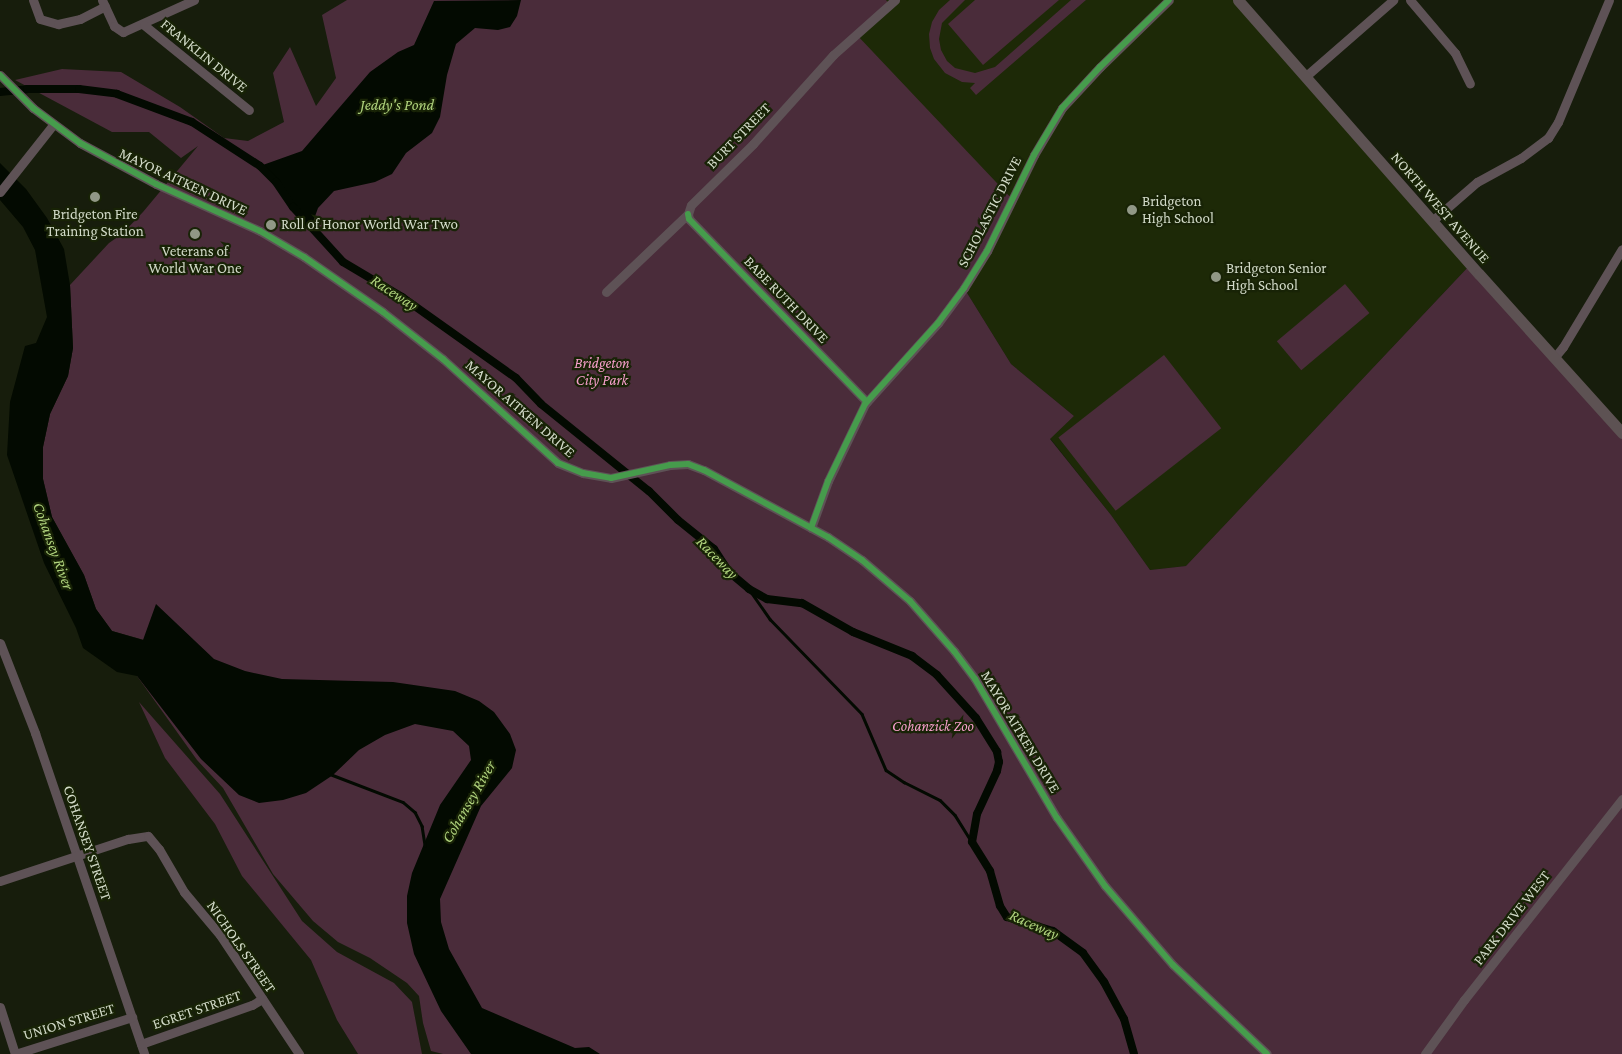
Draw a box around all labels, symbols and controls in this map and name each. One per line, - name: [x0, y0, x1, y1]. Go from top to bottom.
- street label: FRANKLIN DRIVE: [157, 15, 251, 97]
- water label: Jeddy's Pond: [360, 95, 434, 115]
- street label: BURT STREET: [703, 99, 775, 173]
- street label: MAYOR AITKEN DRIVE: [116, 144, 250, 220]
- street label: NORTH WEST AVENUE: [1387, 149, 1493, 267]
- street label: SCHOLASTIC DRIVE: [954, 153, 1026, 271]
- marker: Bridgeton Fire Training Station: [89, 191, 101, 203]
- place label: Bridgeton High School: [1142, 192, 1214, 227]
- marker: Bridgeton High School: [1126, 204, 1138, 216]
- place label: Bridgeton Fire Training Station: [46, 205, 144, 240]
- place label: Roll of Honor World War Two: [281, 216, 458, 234]
- marker: Roll of Honor World War Two: [265, 219, 277, 231]
- marker: Veterans of World War One: [189, 228, 201, 240]
- place label: Veterans of World War One: [148, 242, 242, 277]
- street label: BABE RUTH DRIVE: [740, 253, 832, 347]
- place label: Bridgeton Senior High School: [1226, 259, 1327, 294]
- water label: Raceway: [367, 271, 421, 315]
- marker: Bridgeton Senior High School: [1210, 271, 1222, 283]
- park label: Bridgeton City Park: [574, 354, 630, 389]
- street label: MAYOR AITKEN DRIVE: [462, 357, 578, 461]
- water label: Cohansey River: [28, 500, 78, 592]
- water label: Raceway: [692, 533, 742, 583]
- street label: MAYOR AITKEN DRIVE: [976, 668, 1064, 796]
- park label: Cohanzick Zoo: [892, 718, 974, 736]
- water label: Cohansey River: [438, 758, 500, 846]
- street label: COHANSEY STREET: [59, 783, 115, 903]
- street label: PARK DRIVE WEST: [1470, 867, 1554, 969]
- street label: NICHOLS STREET: [203, 898, 279, 996]
- water label: Raceway: [1006, 906, 1062, 944]
- street label: EGRET STREET: [150, 986, 244, 1034]
- street label: UNION STREET: [21, 1000, 117, 1044]

